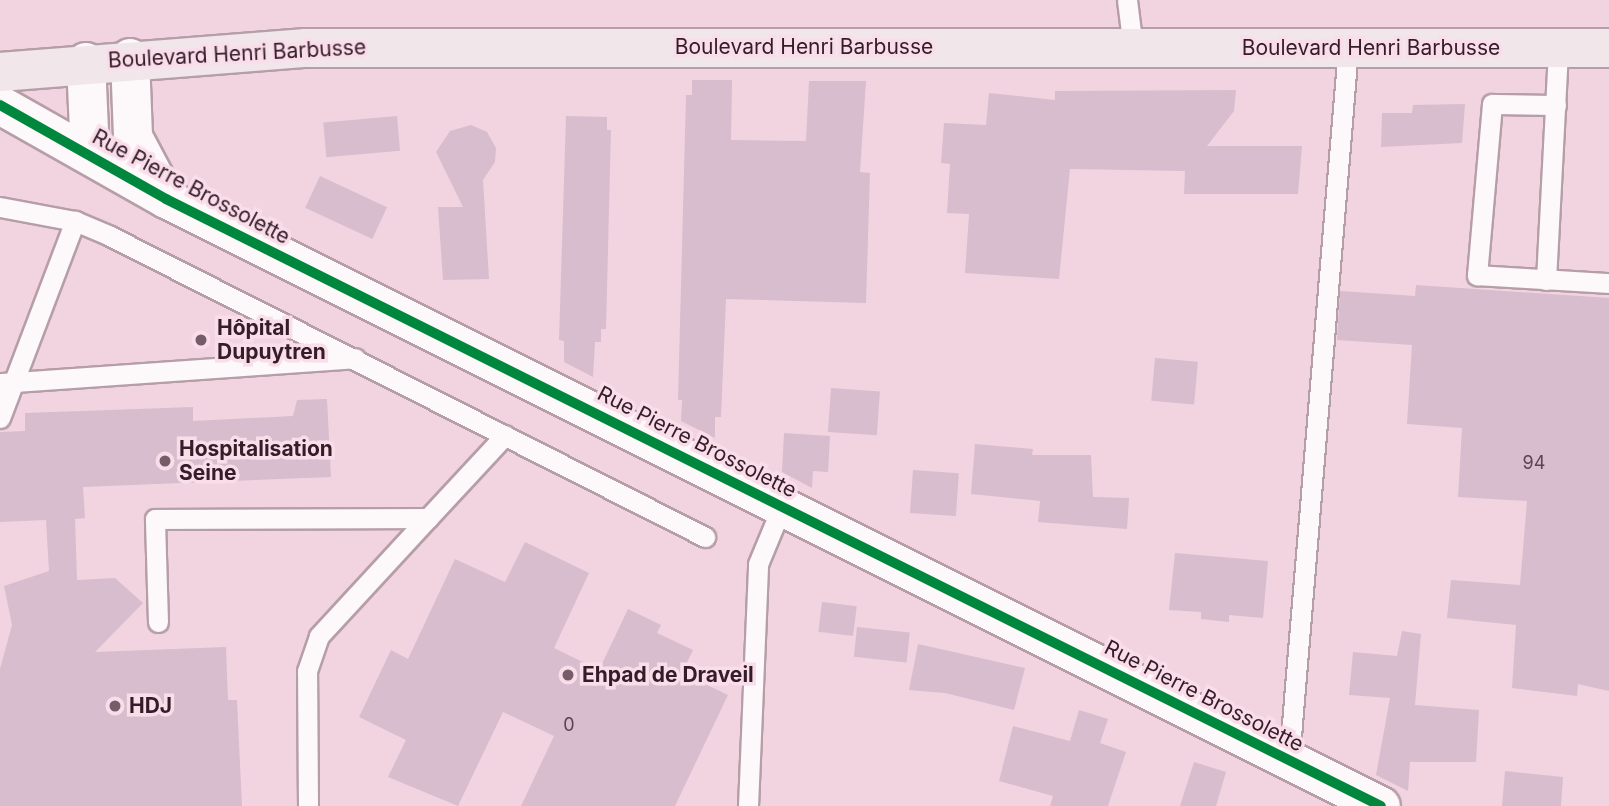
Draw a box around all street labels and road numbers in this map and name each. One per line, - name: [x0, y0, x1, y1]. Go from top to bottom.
- street label: Boulevard Henri Barbusse: [675, 34, 933, 60]
- street label: Boulevard Henri Barbusse: [107, 35, 367, 73]
- street label: Boulevard Henri Barbusse: [1242, 35, 1500, 61]
- street label: Rue Pierre Brossolette: [88, 124, 294, 250]
- street label: Rue Pierre Brossolette: [593, 381, 801, 503]
- street label: Rue Pierre Brossolette: [1100, 635, 1308, 757]

